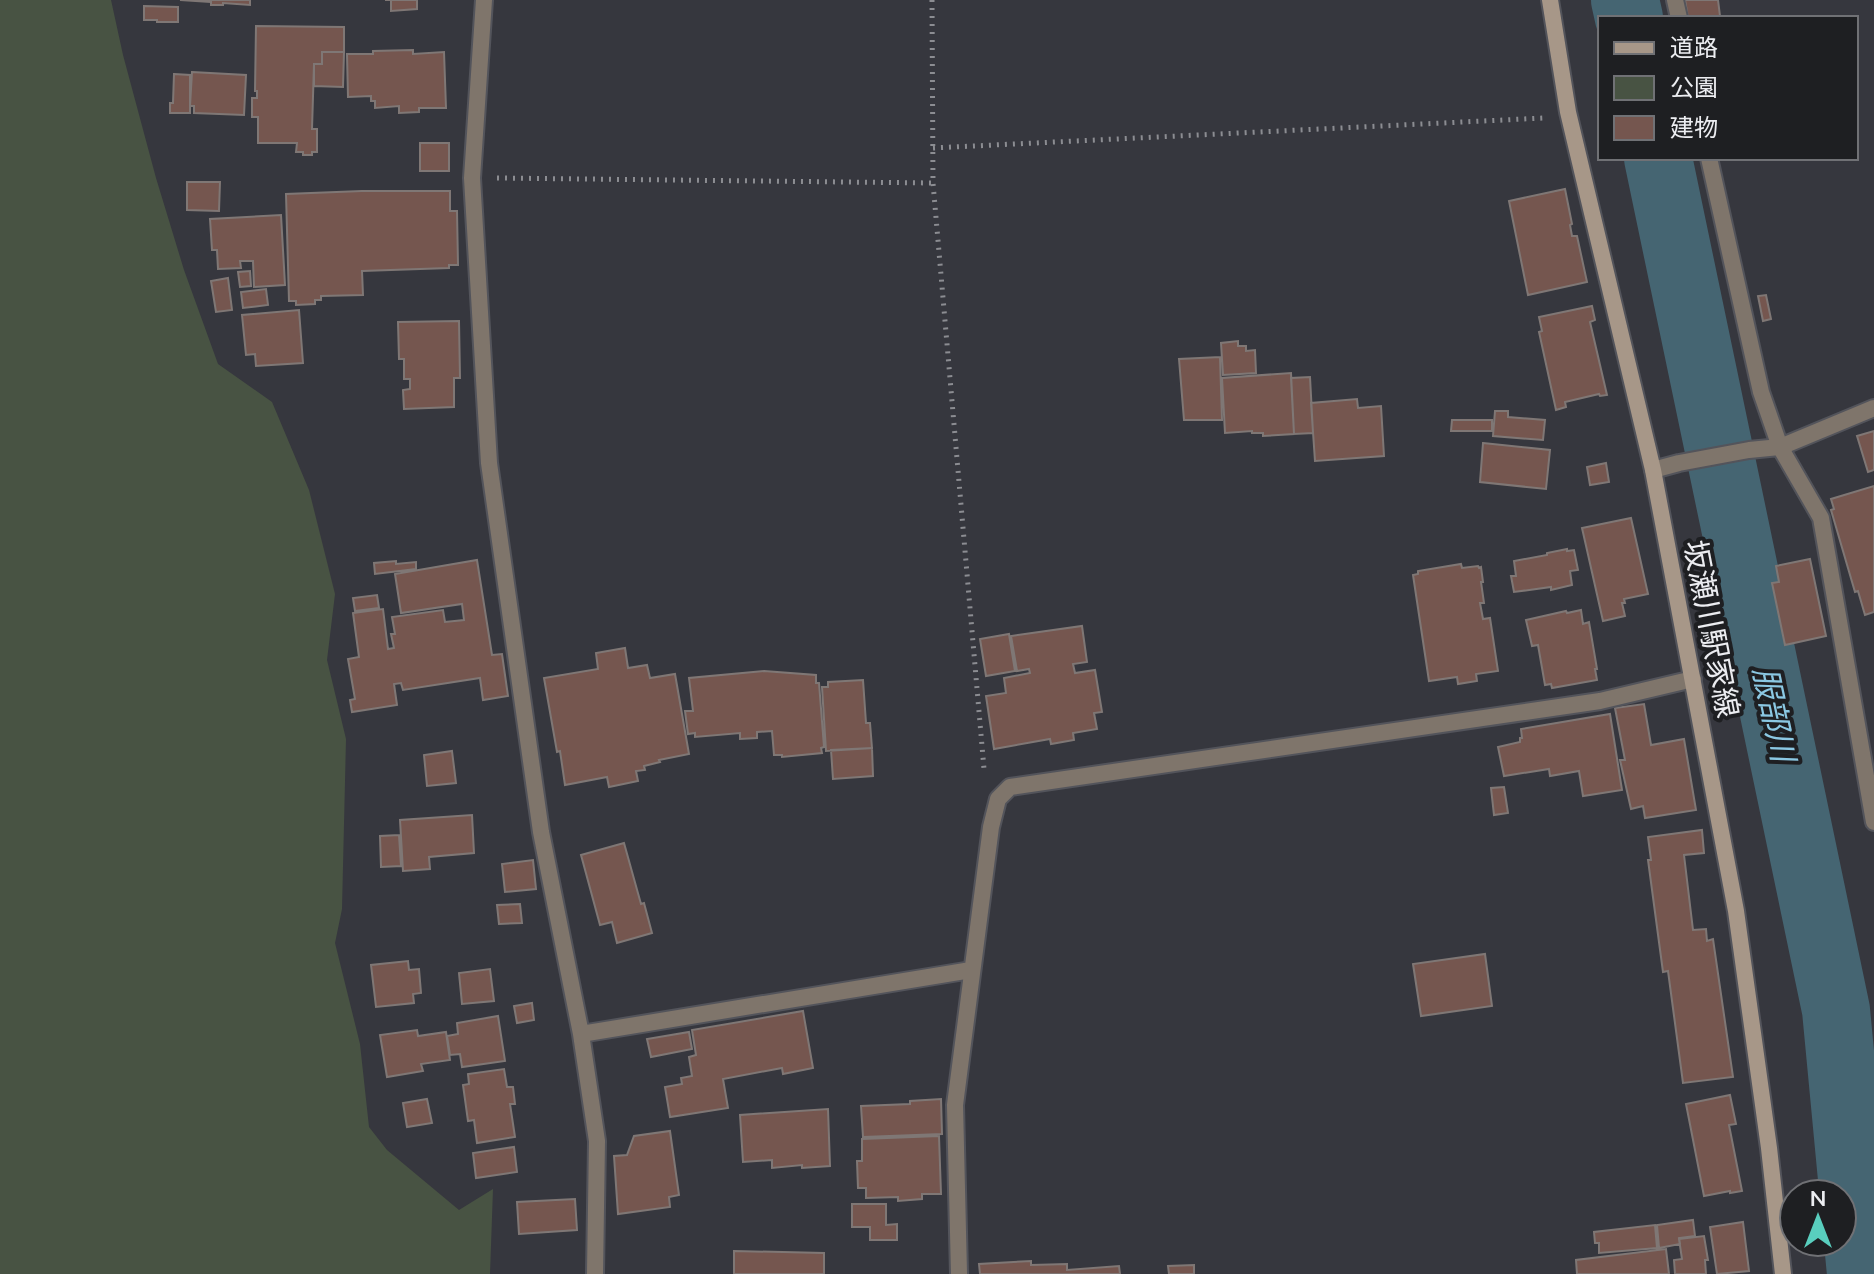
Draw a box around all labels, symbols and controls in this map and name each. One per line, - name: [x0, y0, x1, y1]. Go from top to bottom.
- legend: [1598, 16, 1858, 160]
- text: 道路: [1670, 32, 1718, 62]
- text: 公園: [1670, 72, 1718, 102]
- text: 建物: [1670, 112, 1718, 142]
- street label: 坂瀬川駅家線: [1676, 537, 1748, 721]
- water label: 服部川: [1745, 663, 1805, 768]
- north arrow: [1778, 1178, 1858, 1258]
- text: N: [1810, 1184, 1826, 1212]

